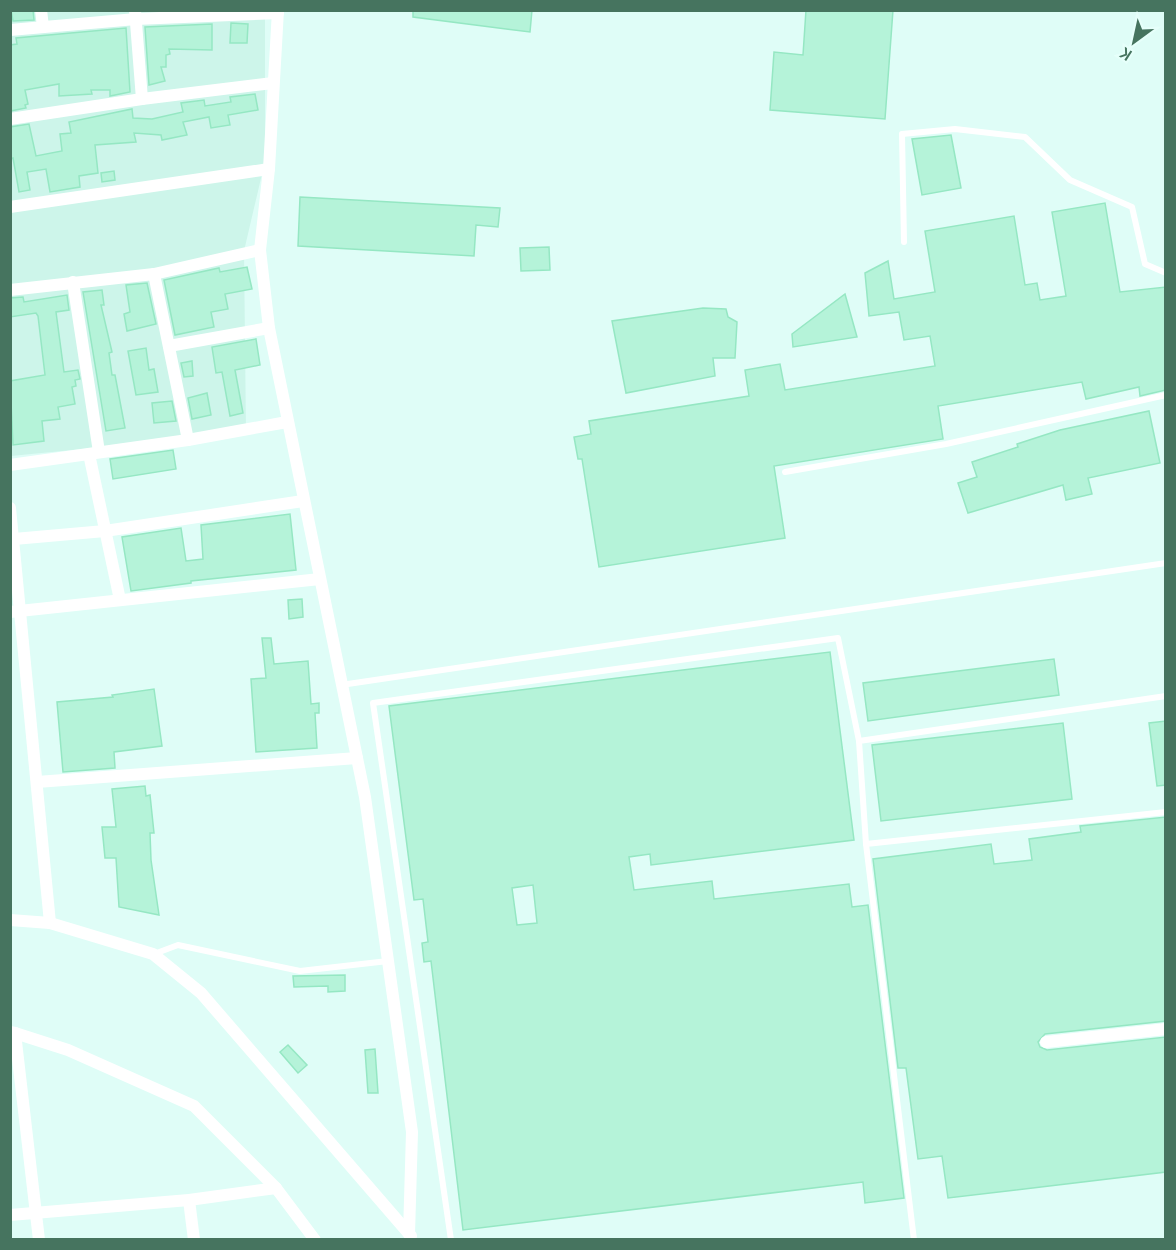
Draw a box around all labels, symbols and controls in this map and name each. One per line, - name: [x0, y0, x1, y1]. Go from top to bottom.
- north arrow: [1104, 12, 1164, 72]
- text: K: [1117, 43, 1135, 65]

